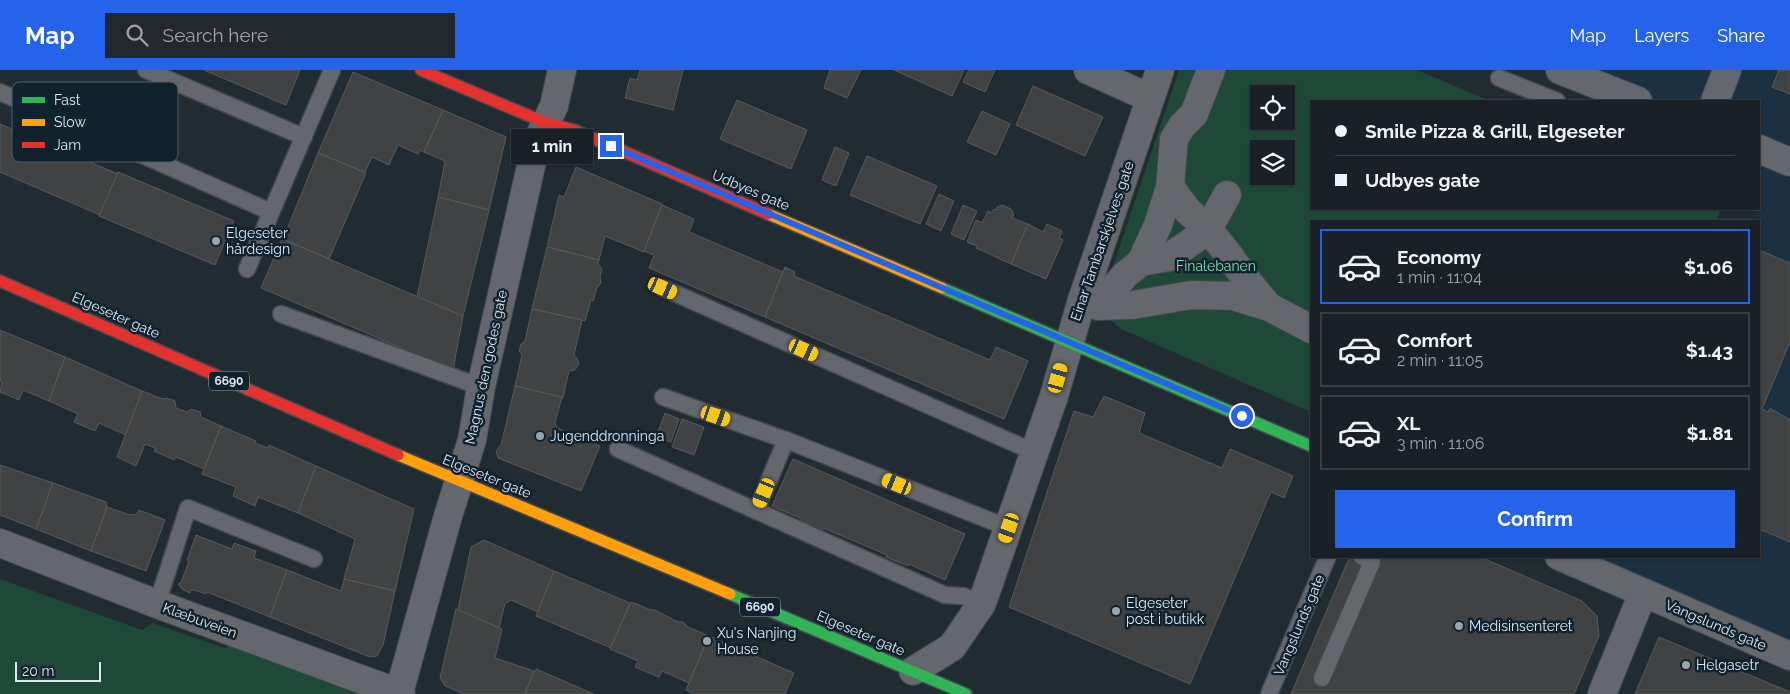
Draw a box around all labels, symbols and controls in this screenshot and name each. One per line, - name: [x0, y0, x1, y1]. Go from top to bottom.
- search box: [105, 13, 455, 58]
- text: Map: [25, 21, 75, 50]
- icon: search: [123, 21, 151, 49]
- text: Search here: [163, 24, 268, 46]
- text: Map: [1570, 25, 1606, 46]
- text: Layers: [1634, 25, 1689, 46]
- text: Share: [1717, 25, 1765, 46]
- legend: [12, 82, 178, 162]
- map controls: [1250, 85, 1295, 185]
- button: locate: [1250, 85, 1295, 130]
- text: Fast: [54, 92, 81, 108]
- text: Slow: [54, 114, 86, 130]
- text: Smile Pizza & Grill, Elgeseter: [1365, 120, 1624, 142]
- callout: 1 min: [511, 128, 594, 164]
- route end: [600, 135, 622, 157]
- text: Jam: [54, 137, 81, 153]
- text: 1 min: [532, 137, 572, 156]
- button: layers: [1250, 140, 1295, 185]
- street label: Einar Tambarskjelves gate: [1067, 159, 1137, 323]
- street label: Udbyes gate: [710, 167, 792, 213]
- text: Udbyes gate: [1365, 169, 1480, 191]
- place label: Elgeseter hårdesign: [226, 225, 290, 257]
- marker: Elgeseter hårdesign: [210, 235, 222, 247]
- icon: car: [1337, 244, 1382, 289]
- text: Economy: [1397, 246, 1481, 268]
- text: $1.06: [1684, 256, 1733, 278]
- park label: Finalebanen: [1176, 258, 1256, 274]
- text: 1 min · 11:04: [1397, 268, 1482, 287]
- car: [646, 275, 679, 301]
- street label: Magnus den godes gate: [462, 288, 510, 446]
- street label: Elgeseter gate: [70, 289, 162, 341]
- icon: car: [1337, 327, 1382, 372]
- text: Comfort: [1397, 329, 1472, 351]
- car: [787, 337, 820, 363]
- text: $1.43: [1686, 339, 1733, 361]
- text: 2 min · 11:05: [1397, 351, 1483, 370]
- car: [1046, 362, 1069, 394]
- road number: 6690: [209, 372, 249, 391]
- car: [699, 404, 732, 428]
- route start: [1231, 405, 1253, 427]
- icon: car: [1337, 410, 1382, 455]
- text: XL: [1397, 412, 1420, 434]
- text: $1.81: [1686, 422, 1733, 444]
- place label: Jugenddronninga: [550, 428, 664, 444]
- marker: Jugenddronninga: [534, 430, 546, 442]
- text: 3 min · 11:06: [1397, 434, 1484, 453]
- street label: Elgeseter gate: [440, 451, 534, 501]
- car: [880, 471, 913, 497]
- car: [751, 476, 776, 510]
- button: Confirm: [1335, 490, 1735, 548]
- car: [997, 511, 1020, 545]
- street label: Vangslunds gate: [1270, 572, 1328, 678]
- place label: Elgeseter post i butikk: [1126, 595, 1205, 627]
- street label: Vangslunds gate: [1663, 596, 1769, 654]
- road number: 6690: [740, 598, 780, 616]
- street label: Klæbuveien: [161, 599, 239, 641]
- marker: Elgeseter post i butikk: [1110, 605, 1122, 617]
- street label: Elgeseter gate: [815, 607, 907, 659]
- place label: Medisinsenteret: [1469, 618, 1573, 634]
- marker: Medisinsenteret: [1453, 620, 1465, 632]
- place label: Xu's Nanjing House: [717, 625, 796, 657]
- marker: Xu's Nanjing House: [701, 635, 713, 647]
- place label: Helgasetr: [1696, 657, 1759, 673]
- scale bar: [15, 659, 101, 682]
- marker: Helgasetr: [1680, 659, 1692, 671]
- text: 20 m: [22, 663, 54, 679]

